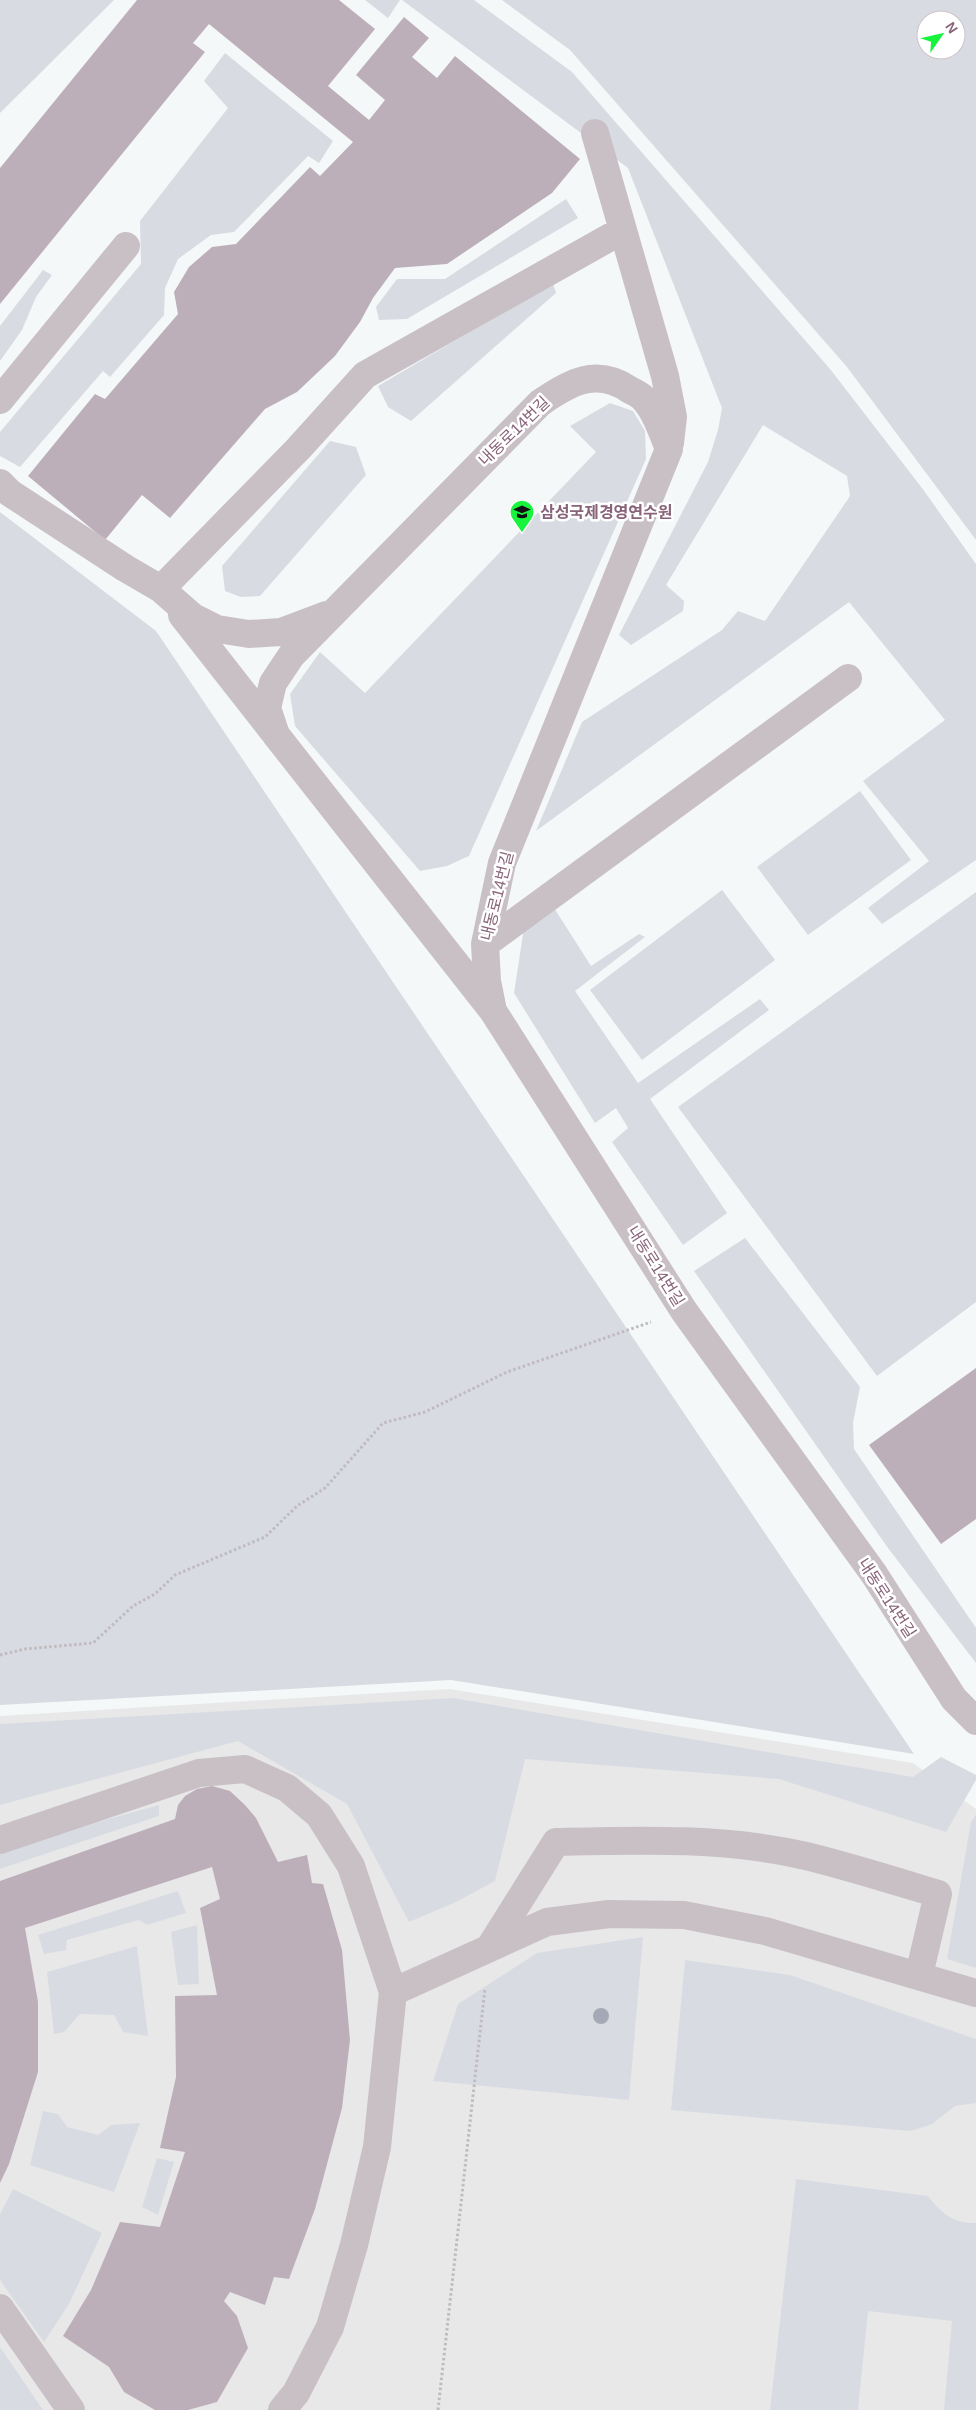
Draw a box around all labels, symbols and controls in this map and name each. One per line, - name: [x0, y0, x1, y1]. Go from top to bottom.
- north arrow: [916, 10, 966, 60]
- text: N: [942, 19, 961, 36]
- street label: 내동로14번길: [475, 393, 553, 469]
- school or university icon: 삼성국제경영연수원: [509, 499, 535, 533]
- place label: 삼성국제경영연수원: [540, 504, 672, 521]
- street label: 내동로14번길: [478, 850, 516, 942]
- street label: 내동로14번길: [625, 1223, 687, 1309]
- street label: 내동로14번길: [855, 1555, 919, 1641]

